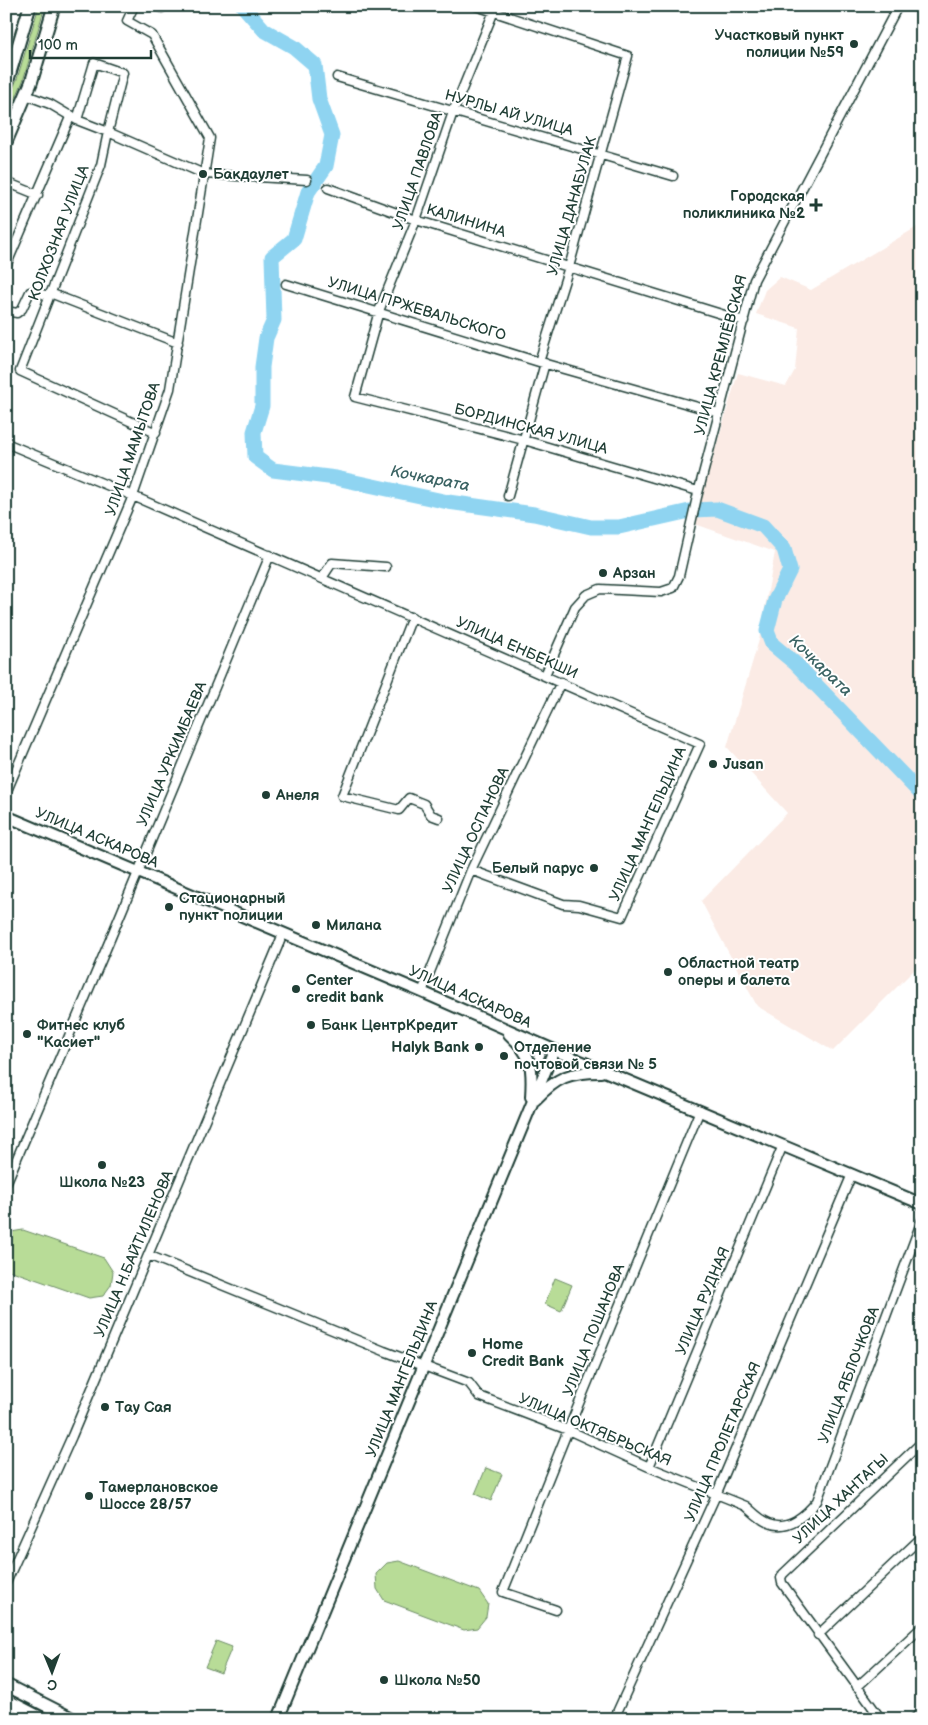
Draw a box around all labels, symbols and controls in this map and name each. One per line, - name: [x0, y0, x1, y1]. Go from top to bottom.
- place label: Участковый пункт полиции №59: [715, 26, 845, 62]
- scale bar: [30, 28, 151, 60]
- text: 100 m: [38, 36, 78, 55]
- marker: Участковый пункт полиции №59: [848, 38, 860, 50]
- street label: НУРЛЫ АЙ УЛИЦА: [443, 86, 576, 141]
- street label: УЛИЦА ПАВЛОВА: [389, 109, 447, 233]
- street label: УЛИЦА ДАНАБУЛАК: [543, 134, 601, 278]
- street label: КОЛХОЗНАЯ УЛИЦА: [24, 162, 94, 303]
- place label: Бакдаулет: [213, 165, 290, 184]
- marker: Бакдаулет: [197, 168, 209, 180]
- place label: Городская поликлиника №2: [683, 187, 805, 223]
- marker: Городская поликлиника №2: [809, 198, 823, 212]
- street label: КАЛИНИНА: [424, 200, 509, 242]
- street label: УЛИЦА ПРЖЕВАЛЬСКОГО: [326, 273, 509, 345]
- street label: УЛИЦА КРЕМЛЁВСКАЯ: [690, 273, 752, 437]
- street label: УЛИЦА МАМЫТОВА: [101, 379, 165, 518]
- street label: БОРДИНСКАЯ УЛИЦА: [452, 399, 611, 459]
- water label: Кочкарата: [389, 462, 471, 496]
- place label: Арзан: [612, 564, 656, 583]
- marker: Арзан: [597, 567, 609, 579]
- street label: УЛИЦА ЕНБЕКШИ: [453, 613, 581, 683]
- water label: Кочкарата: [785, 631, 855, 701]
- street label: УЛИЦА УРКИМБАЕВА: [133, 678, 211, 829]
- street label: УЛИЦА МАНГЕЛЬДИНА: [605, 743, 691, 904]
- place label: Jusan: [723, 755, 764, 774]
- marker: Jusan: [707, 758, 719, 770]
- street label: УЛИЦА ОСПАНОВА: [438, 763, 514, 896]
- place label: Анеля: [275, 786, 319, 805]
- marker: Анеля: [260, 789, 272, 801]
- street label: УЛИЦА АСКАРОВА: [33, 803, 162, 873]
- place label: Белый парус: [492, 859, 584, 878]
- marker: Белый парус: [588, 862, 600, 874]
- place label: Стационарный пункт полиции: [179, 889, 285, 925]
- marker: Стационарный пункт полиции: [163, 901, 175, 913]
- place label: Милана: [326, 916, 382, 935]
- marker: Милана: [310, 919, 322, 931]
- place label: Областной театр оперы и балета: [678, 954, 799, 990]
- street label: УЛИЦА АСКАРОВА: [406, 961, 535, 1033]
- marker: Областной театр оперы и балета: [662, 966, 674, 978]
- place label: Center credit bank: [306, 971, 384, 1007]
- marker: Center credit bank: [290, 983, 302, 995]
- place label: Фитнес клуб "Касиет": [37, 1016, 125, 1052]
- place label: Банк ЦентрКредит: [321, 1016, 459, 1035]
- marker: Банк ЦентрКредит: [305, 1019, 317, 1031]
- marker: Фитнес клуб "Касиет": [21, 1028, 33, 1040]
- place label: Halyk Bank: [391, 1038, 469, 1057]
- place label: Отделение почтовой связи № 5: [514, 1038, 657, 1074]
- marker: Halyk Bank: [473, 1041, 485, 1053]
- marker: Отделение почтовой связи № 5: [498, 1050, 510, 1062]
- marker: Школа №23: [96, 1159, 108, 1171]
- street label: УЛИЦА Н.БАЙТИЛЕНОВА: [90, 1167, 178, 1340]
- place label: Школа №23: [59, 1173, 145, 1192]
- street label: УЛИЦА РУДНАЯ: [672, 1244, 734, 1358]
- street label: УЛИЦА ПОШАНОВА: [559, 1260, 630, 1399]
- street label: УЛИЦА МАНГЕЛЬДИНА: [362, 1297, 442, 1460]
- street label: УЛИЦА ЯБЛОЧКОВА: [814, 1303, 884, 1446]
- place label: Home Credit Bank: [482, 1335, 564, 1371]
- marker: Home Credit Bank: [466, 1347, 478, 1359]
- street label: УЛИЦА ПРОЛЕТАРСКАЯ: [681, 1359, 765, 1525]
- street label: УЛИЦА ОКТЯБРЬСКАЯ: [516, 1389, 674, 1471]
- place label: Тау Сая: [115, 1398, 172, 1417]
- marker: Тау Сая: [99, 1401, 111, 1413]
- street label: УЛИЦА ХАНТАГЫ: [789, 1450, 893, 1548]
- place label: Тамерлановское Шоссе 28/57: [99, 1478, 218, 1514]
- marker: Тамерлановское Шоссе 28/57: [83, 1490, 95, 1502]
- north arrow: [28, 1648, 78, 1698]
- place label: Школа №50: [394, 1671, 481, 1690]
- marker: Школа №50: [378, 1674, 390, 1686]
- text: С: [47, 1676, 57, 1693]

